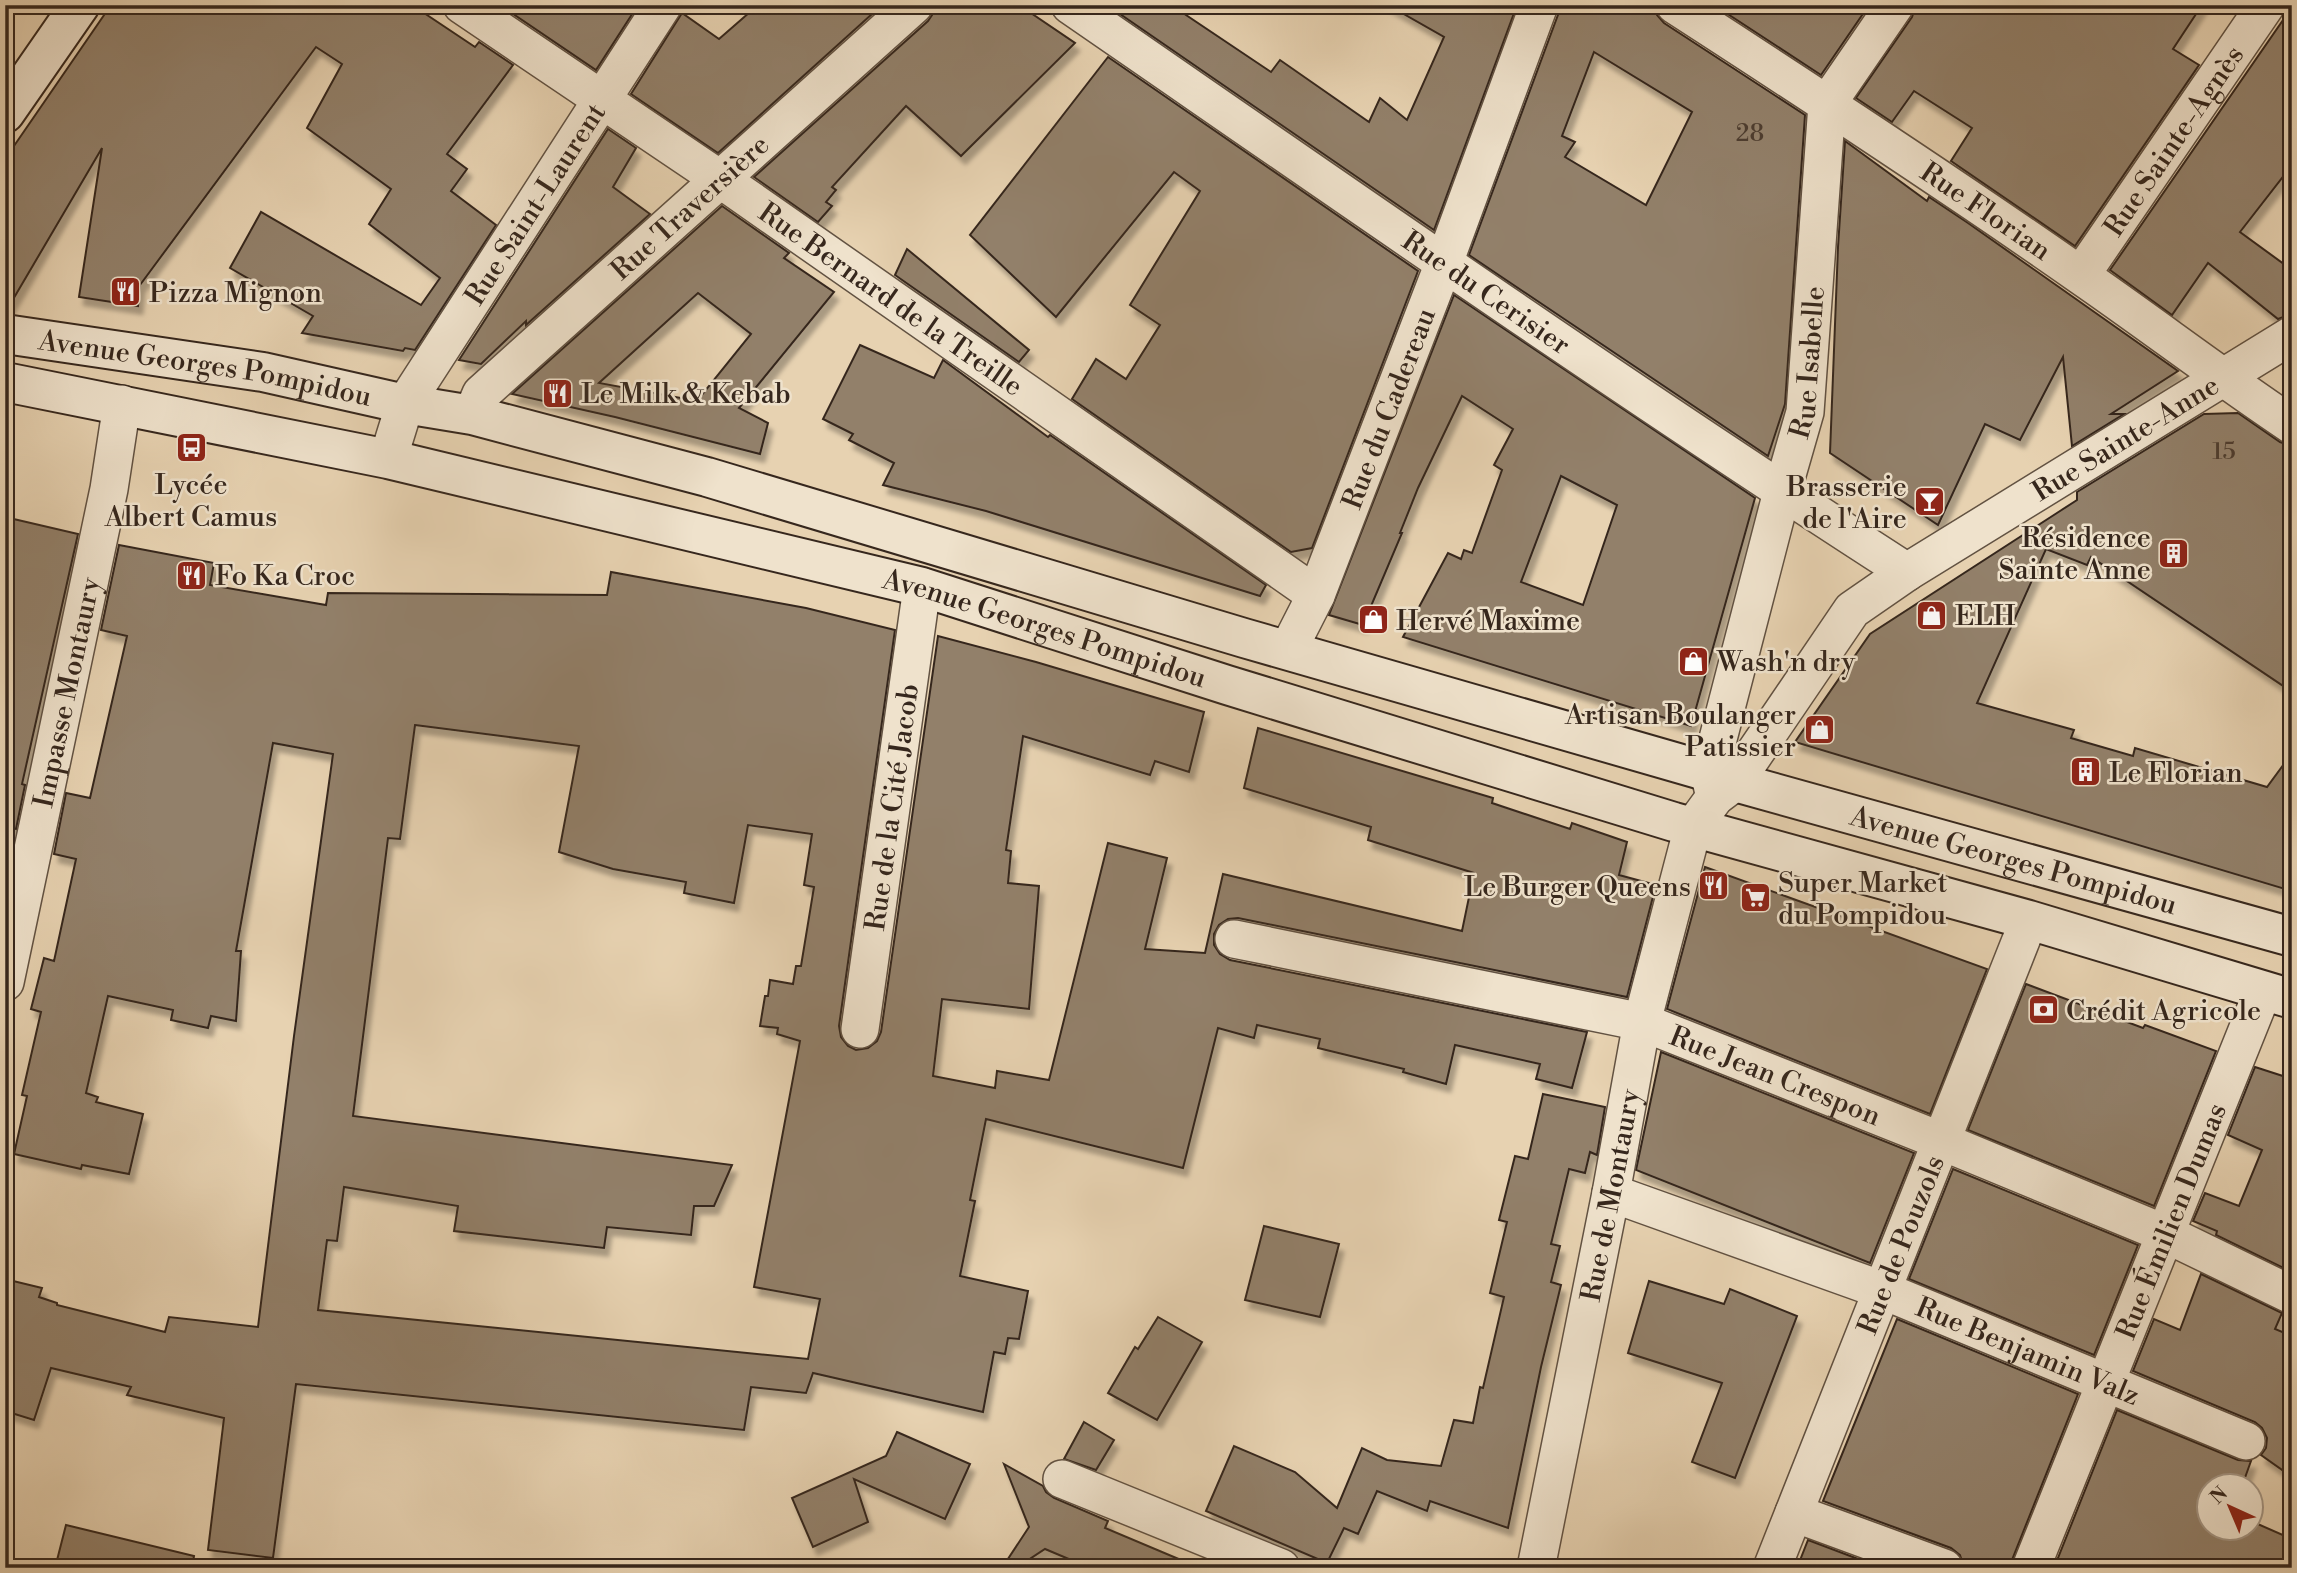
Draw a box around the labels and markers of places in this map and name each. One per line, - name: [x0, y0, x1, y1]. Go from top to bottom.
- restaurant icon: Pizza Mignon: [109, 275, 143, 309]
- place label: Pizza Mignon: [149, 276, 322, 311]
- restaurant icon: Le Milk & Kebab: [541, 376, 575, 410]
- place label: Le Milk & Kebab: [581, 377, 791, 412]
- bus stop icon: Lycée Albert Camus: [174, 430, 208, 464]
- place label: Lycée Albert Camus: [104, 468, 277, 535]
- place label: Brasserie de l'Aire: [1785, 470, 1907, 537]
- bar icon: Brasserie de l'Aire: [1913, 485, 1947, 519]
- place label: Résidence Sainte Anne: [1999, 521, 2151, 588]
- building icon: Résidence Sainte Anne: [2157, 536, 2191, 570]
- restaurant icon: Fo Ka Croc: [175, 558, 209, 592]
- place label: Fo Ka Croc: [215, 559, 355, 594]
- shop icon: ELH: [1915, 598, 1949, 632]
- place label: ELH: [1955, 599, 2016, 634]
- shop icon: Hervé Maxime: [1356, 603, 1390, 637]
- place label: Hervé Maxime: [1396, 604, 1580, 639]
- shop icon: Wash'n dry: [1677, 644, 1711, 678]
- place label: Wash'n dry: [1716, 645, 1855, 680]
- place label: Artisan Boulanger Patissier: [1564, 698, 1796, 765]
- shop icon: Artisan Boulanger Patissier: [1802, 713, 1836, 747]
- building icon: Le Florian: [2069, 755, 2103, 789]
- place label: Le Florian: [2109, 756, 2243, 791]
- place label: Super Market du Pompidou: [1778, 866, 1947, 933]
- restaurant icon: Le Burger Queens: [1697, 869, 1731, 903]
- place label: Le Burger Queens: [1464, 870, 1691, 905]
- supermarket icon: Super Market du Pompidou: [1738, 881, 1772, 915]
- bank icon: Crédit Agricole: [2026, 993, 2060, 1027]
- place label: Crédit Agricole: [2066, 994, 2261, 1029]

